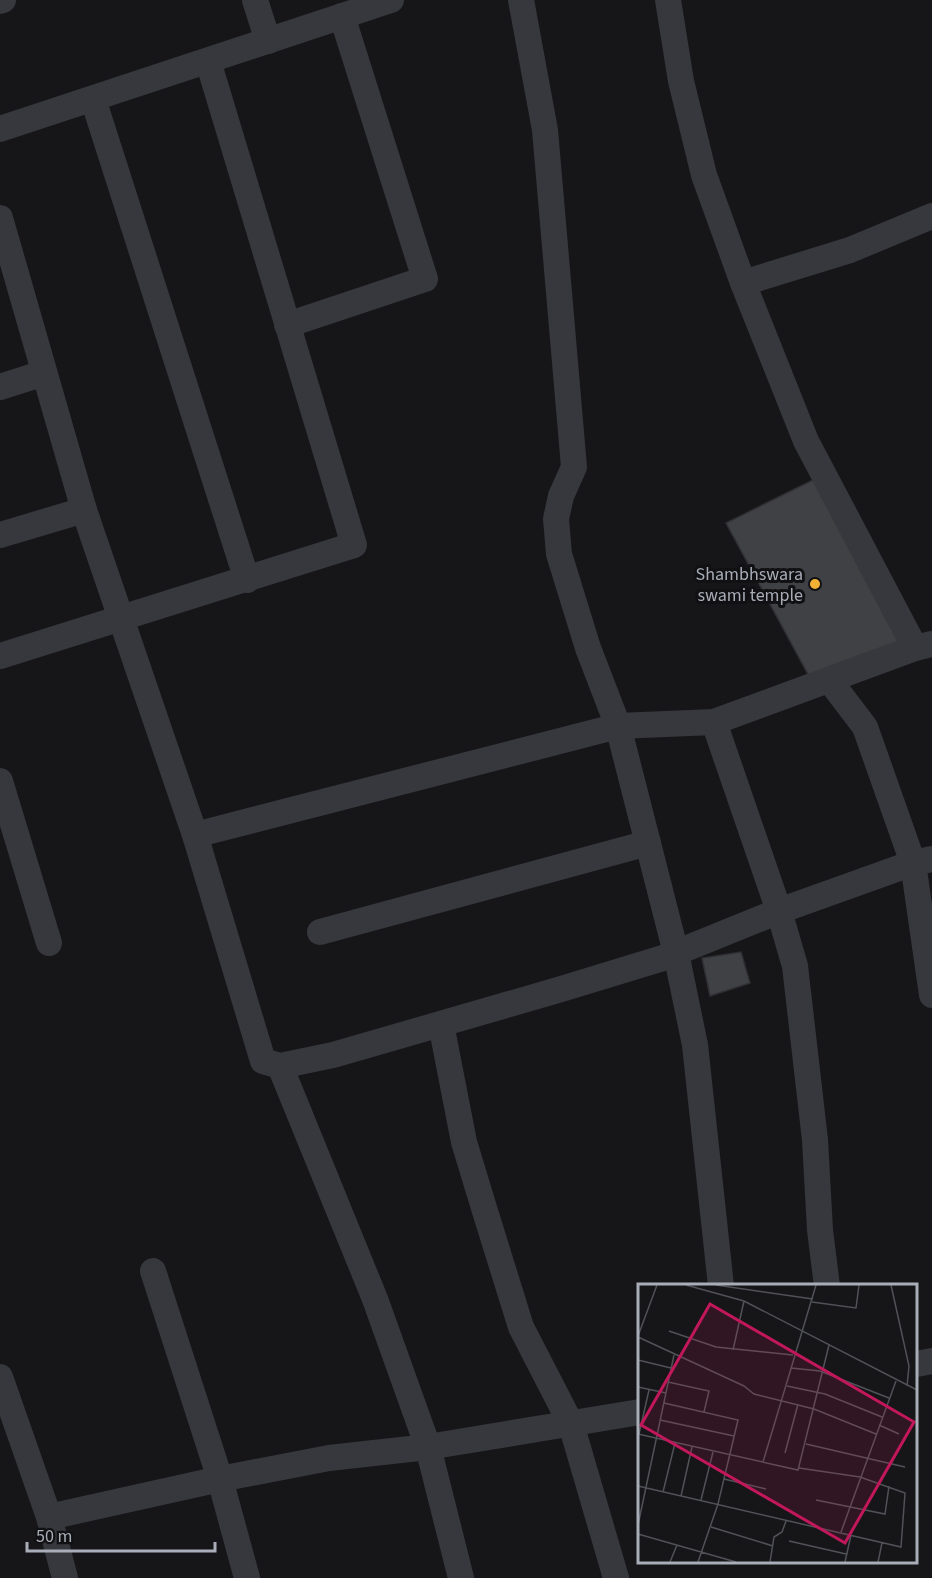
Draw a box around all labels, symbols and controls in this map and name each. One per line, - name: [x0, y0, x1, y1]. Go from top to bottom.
- place label: Shambhswara swami temple: [696, 562, 803, 608]
- marker: Shambhswara swami temple: [808, 577, 822, 591]
- inset map: [638, 1284, 917, 1563]
- scale bar: [27, 1515, 214, 1553]
- text: 50 m: [36, 1524, 72, 1549]

